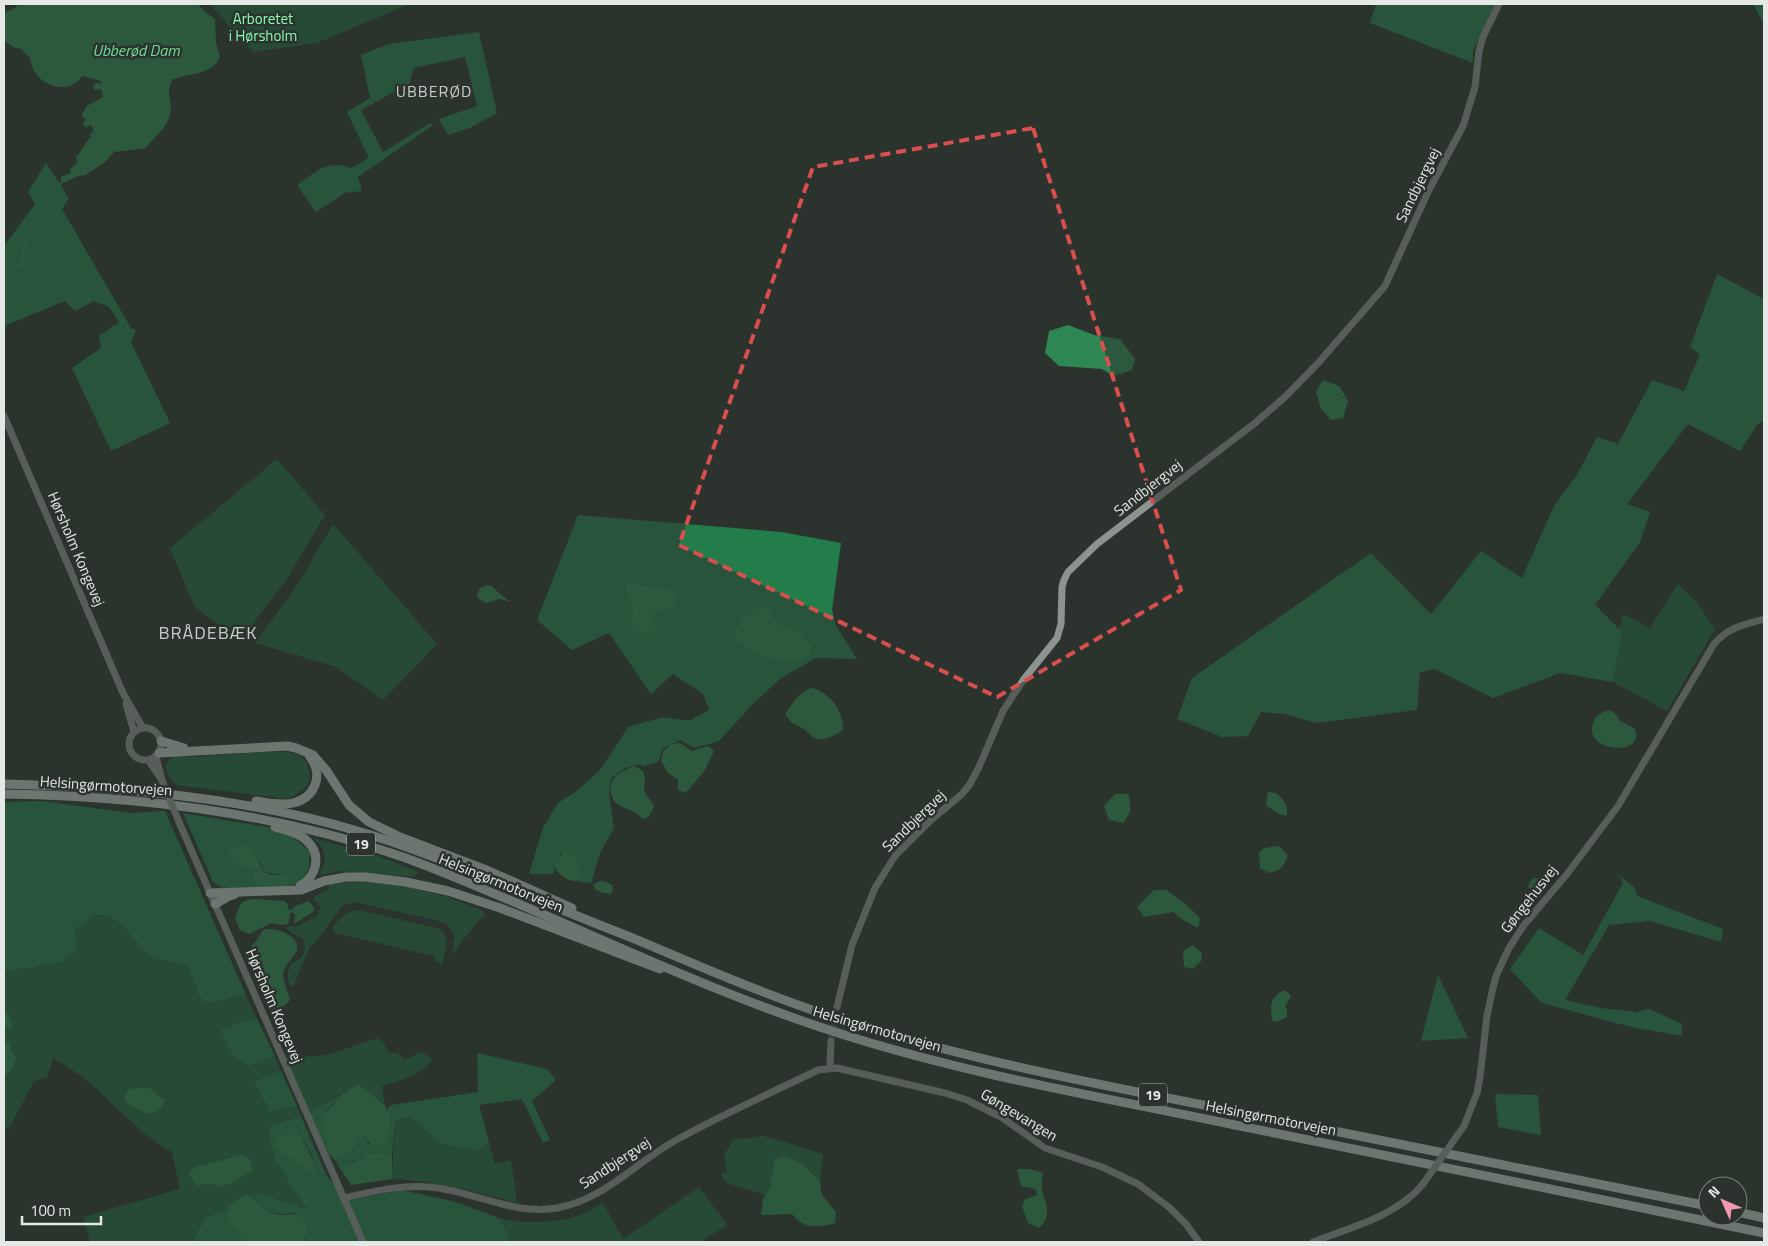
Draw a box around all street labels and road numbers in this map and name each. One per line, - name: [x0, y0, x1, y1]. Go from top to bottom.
- street label: Sandbjergvej: [1389, 143, 1446, 226]
- street label: Sandbjergvej: [1109, 454, 1187, 522]
- street label: Hørsholm Kongevej: [42, 488, 111, 610]
- street label: Helsingørmotorvejen: [39, 769, 173, 802]
- street label: Sandbjergvej: [876, 784, 951, 857]
- road number: 19: [347, 832, 375, 856]
- street label: Helsingørmotorvejen: [435, 847, 567, 918]
- street label: Gøngehusvej: [1495, 860, 1563, 938]
- street label: Hørsholm Kongevej: [240, 945, 309, 1067]
- street label: Helsingørmotorvejen: [810, 999, 944, 1058]
- street label: Gøngevangen: [976, 1082, 1062, 1147]
- road number: 19: [1139, 1084, 1167, 1106]
- street label: Helsingørmotorvejen: [1204, 1094, 1338, 1141]
- street label: Sandbjergvej: [574, 1131, 655, 1194]

